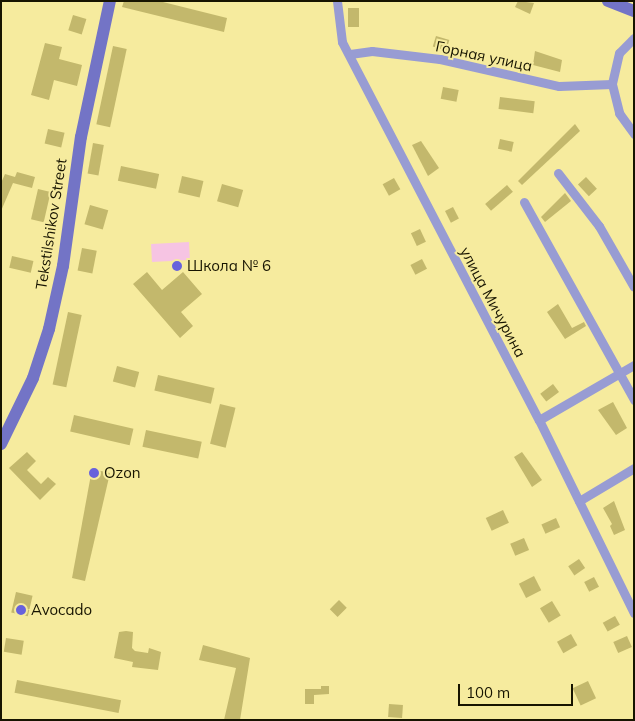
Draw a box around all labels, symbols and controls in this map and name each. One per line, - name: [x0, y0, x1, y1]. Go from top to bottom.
- street label: Горная улица: [434, 37, 534, 75]
- street label: Tekstilshikov Street: [32, 157, 70, 291]
- street label: улица Мичурина: [456, 244, 530, 360]
- place label: Школа № 6: [187, 257, 271, 275]
- marker: Школа № 6: [171, 260, 183, 272]
- place label: Ozon: [104, 464, 141, 482]
- marker: Ozon: [88, 467, 100, 479]
- place label: Avocado: [31, 601, 92, 619]
- marker: Avocado: [15, 604, 27, 616]
- scale bar: [460, 674, 575, 706]
- text: 100 m: [466, 683, 510, 702]

